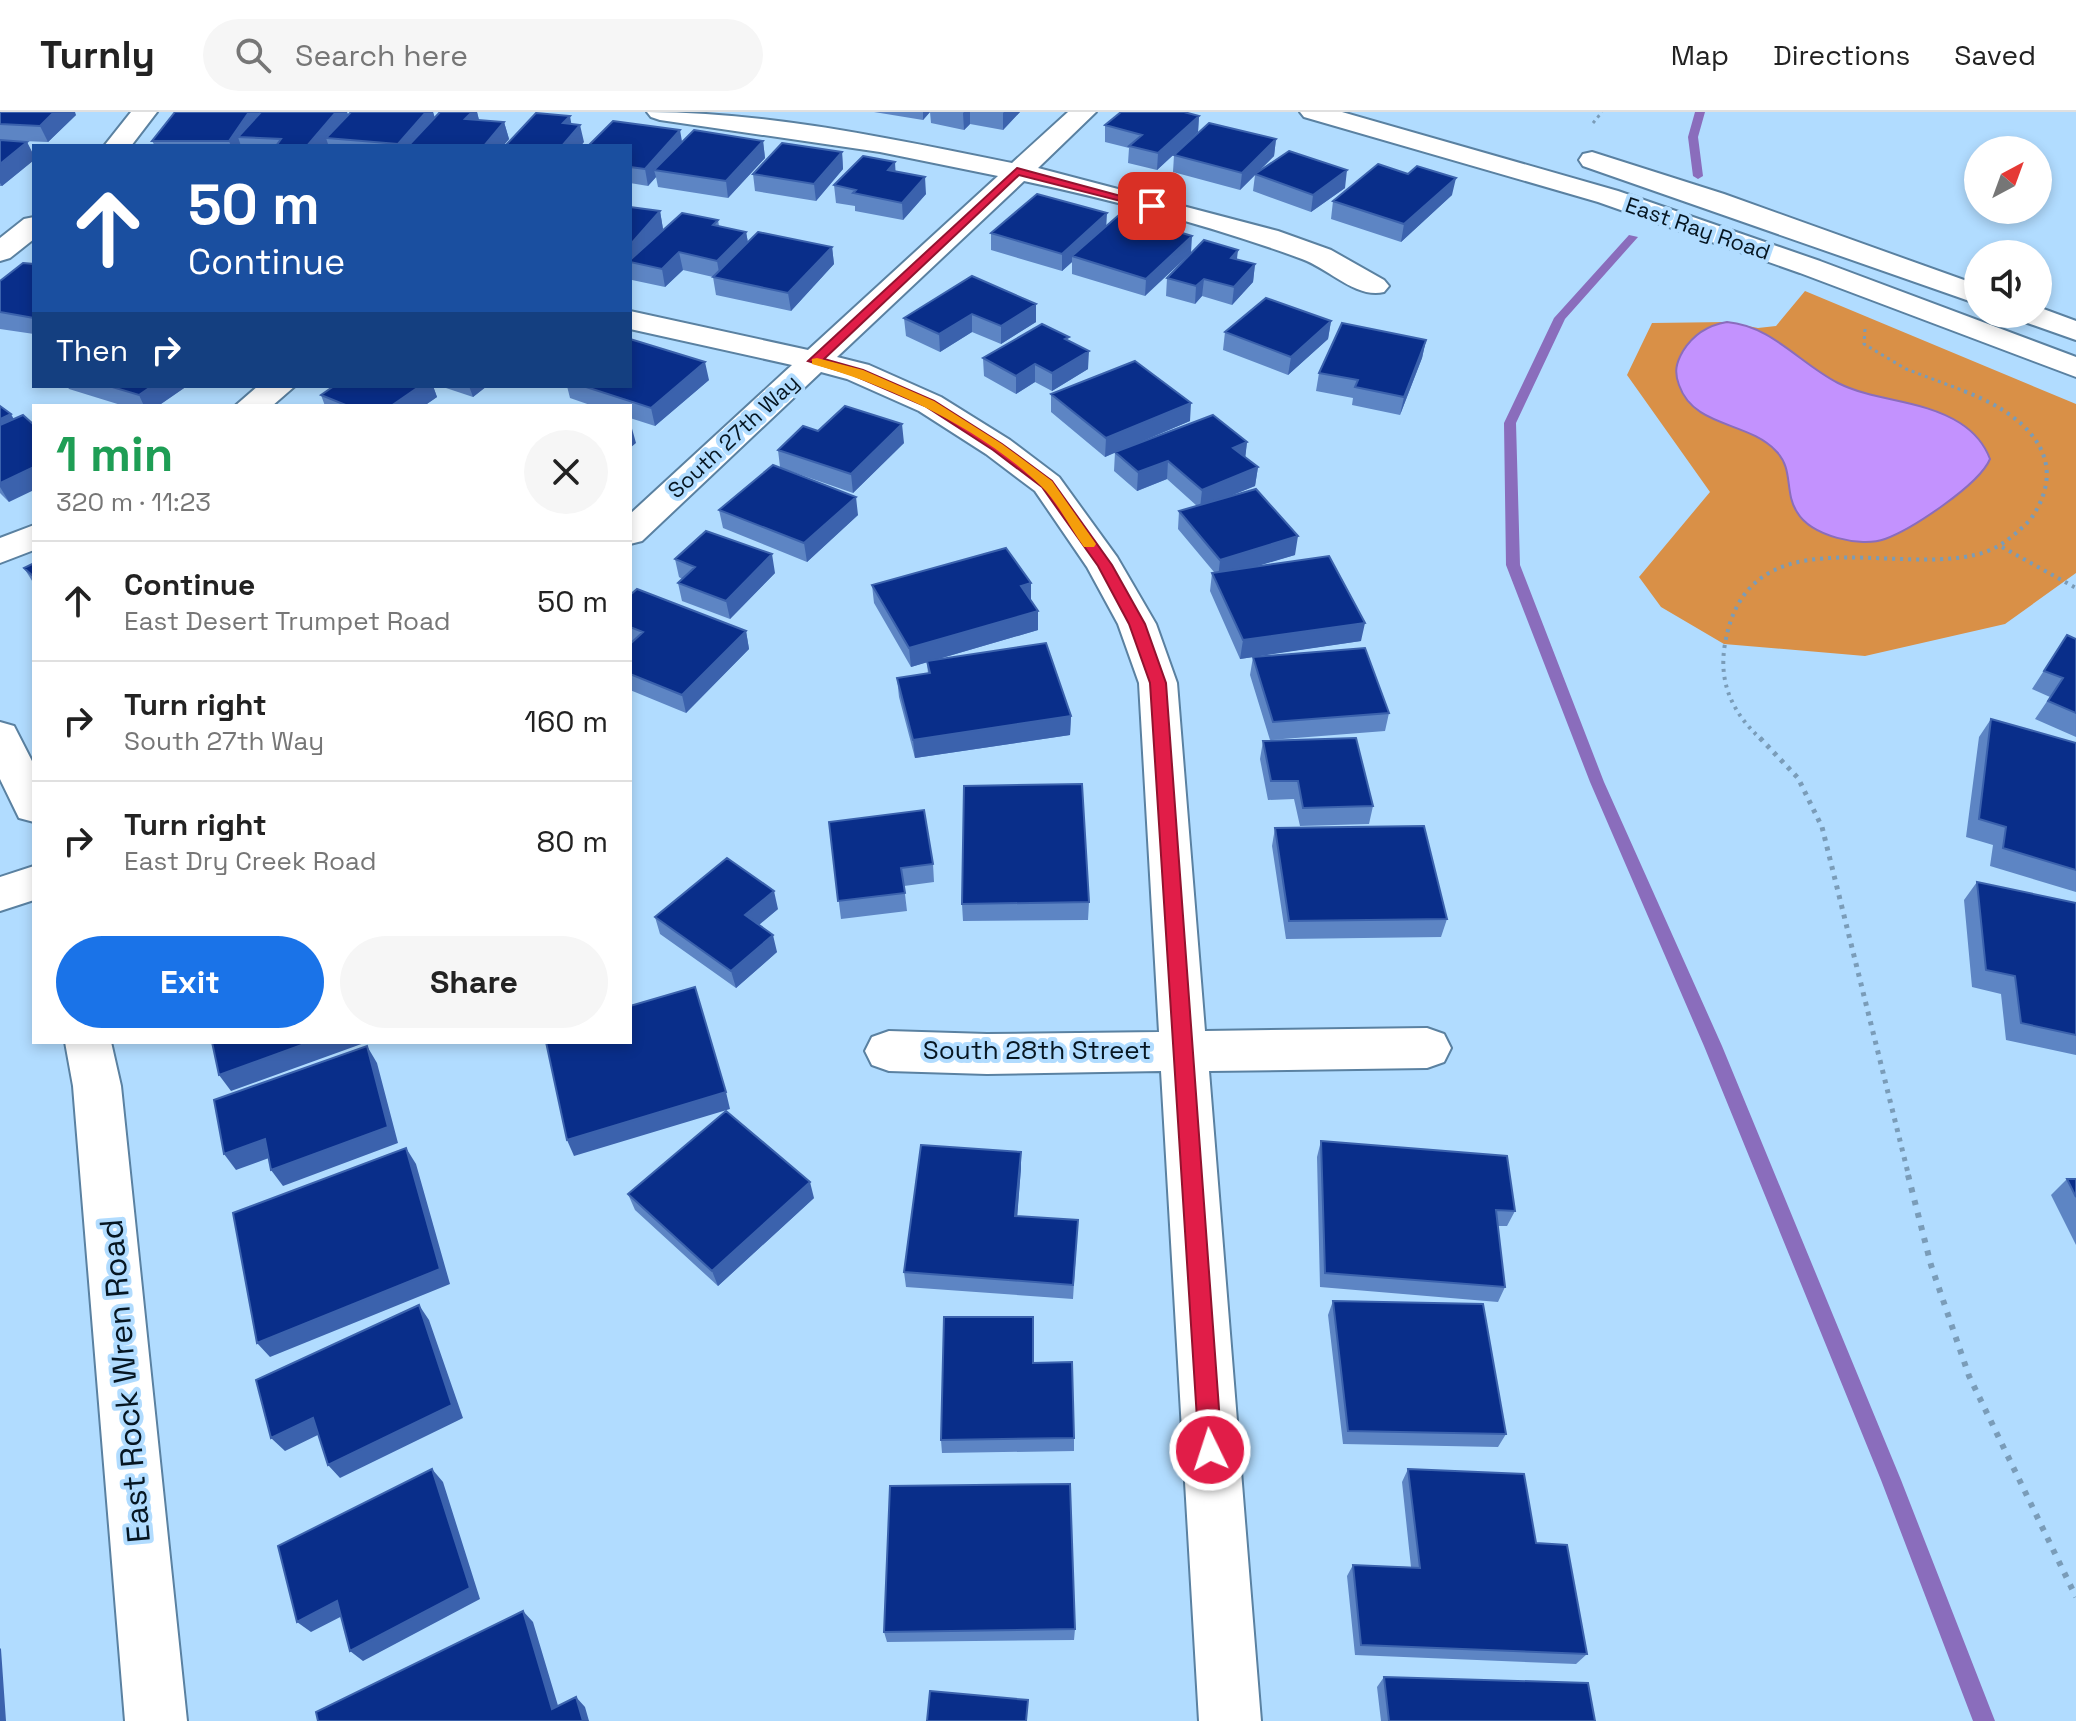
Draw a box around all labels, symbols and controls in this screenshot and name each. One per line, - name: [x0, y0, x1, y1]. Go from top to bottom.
- search box: [203, 19, 763, 91]
- text: Turnly: [40, 31, 155, 79]
- icon: search: [231, 33, 275, 77]
- text: Search here: [295, 36, 468, 75]
- text: Map: [1671, 37, 1729, 73]
- text: Directions: [1773, 37, 1910, 73]
- text: Saved: [1954, 37, 2036, 73]
- north arrow: [1964, 136, 2052, 224]
- map controls: [1964, 136, 2052, 328]
- text: 50 m: [188, 169, 320, 240]
- pin: [1118, 172, 1186, 240]
- icon: ahead: [56, 176, 160, 280]
- icon: arrive: [1130, 184, 1174, 228]
- street label: East Ray Road: [1622, 190, 1774, 266]
- text: Continue: [188, 239, 345, 285]
- button: sound: [1964, 240, 2052, 328]
- icon: right: [144, 328, 188, 372]
- text: Then: [56, 331, 128, 370]
- street label: South 27th Way: [662, 368, 804, 504]
- text: 1 min: [56, 424, 173, 485]
- button: close: [524, 430, 608, 514]
- text: 320 m · 11:23: [56, 485, 211, 519]
- text: Continue: [124, 565, 255, 604]
- icon: ahead: [56, 579, 100, 623]
- text: 50 m: [537, 582, 608, 621]
- text: East Desert Trumpet Road: [124, 604, 451, 638]
- text: Turn right: [124, 685, 267, 724]
- icon: right: [56, 699, 100, 743]
- text: 160 m: [524, 702, 608, 741]
- text: South 27th Way: [124, 724, 324, 758]
- text: Turn right: [124, 805, 267, 844]
- icon: right: [56, 819, 100, 863]
- text: 80 m: [537, 822, 608, 861]
- text: East Dry Creek Road: [124, 844, 376, 878]
- button: Exit: [56, 936, 324, 1028]
- button: Share: [340, 936, 608, 1028]
- street label: South 28th Street: [923, 1033, 1151, 1067]
- street label: East Rock Wren Road: [91, 1217, 159, 1545]
- position arrow: [1168, 1408, 1252, 1492]

